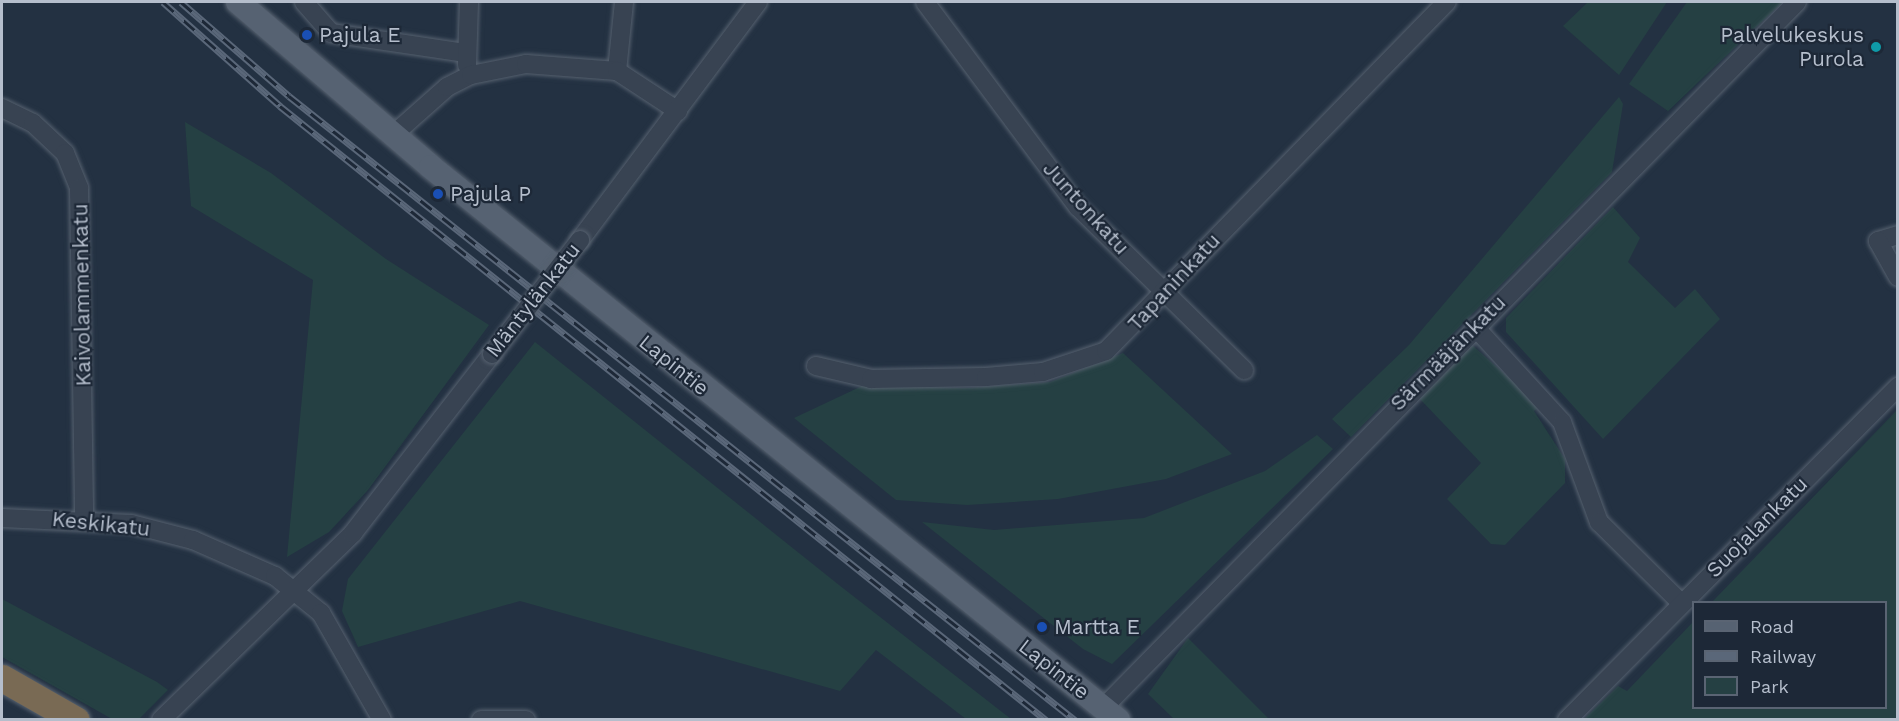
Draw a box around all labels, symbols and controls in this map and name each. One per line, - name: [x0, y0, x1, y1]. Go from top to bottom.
- place label: Pajula E: [319, 22, 401, 48]
- place label: Palvelukeskus Purola: [1720, 22, 1864, 72]
- marker: Pajula E: [300, 28, 314, 42]
- marker: Palvelukeskus Purola: [1869, 40, 1883, 54]
- street label: Juntonkatu: [1038, 156, 1134, 260]
- place label: Pajula P: [450, 181, 532, 207]
- marker: Pajula P: [431, 187, 445, 201]
- street label: Kaivolammenkatu: [68, 203, 96, 387]
- street label: Tapaninkatu: [1122, 228, 1226, 336]
- street label: Mäntylänkatu: [480, 238, 586, 362]
- street label: Särmääjänkatu: [1385, 290, 1511, 416]
- street label: Lapintie: [634, 329, 714, 401]
- street label: Suojalankatu: [1701, 471, 1813, 583]
- street label: Keskikatu: [51, 506, 151, 542]
- legend: [1692, 601, 1887, 709]
- place label: Martta E: [1054, 614, 1140, 640]
- text: Road: [1750, 616, 1794, 637]
- marker: Martta E: [1035, 620, 1049, 634]
- street label: Lapintie: [1014, 634, 1094, 704]
- text: Railway: [1750, 646, 1816, 667]
- text: Park: [1750, 676, 1789, 697]

